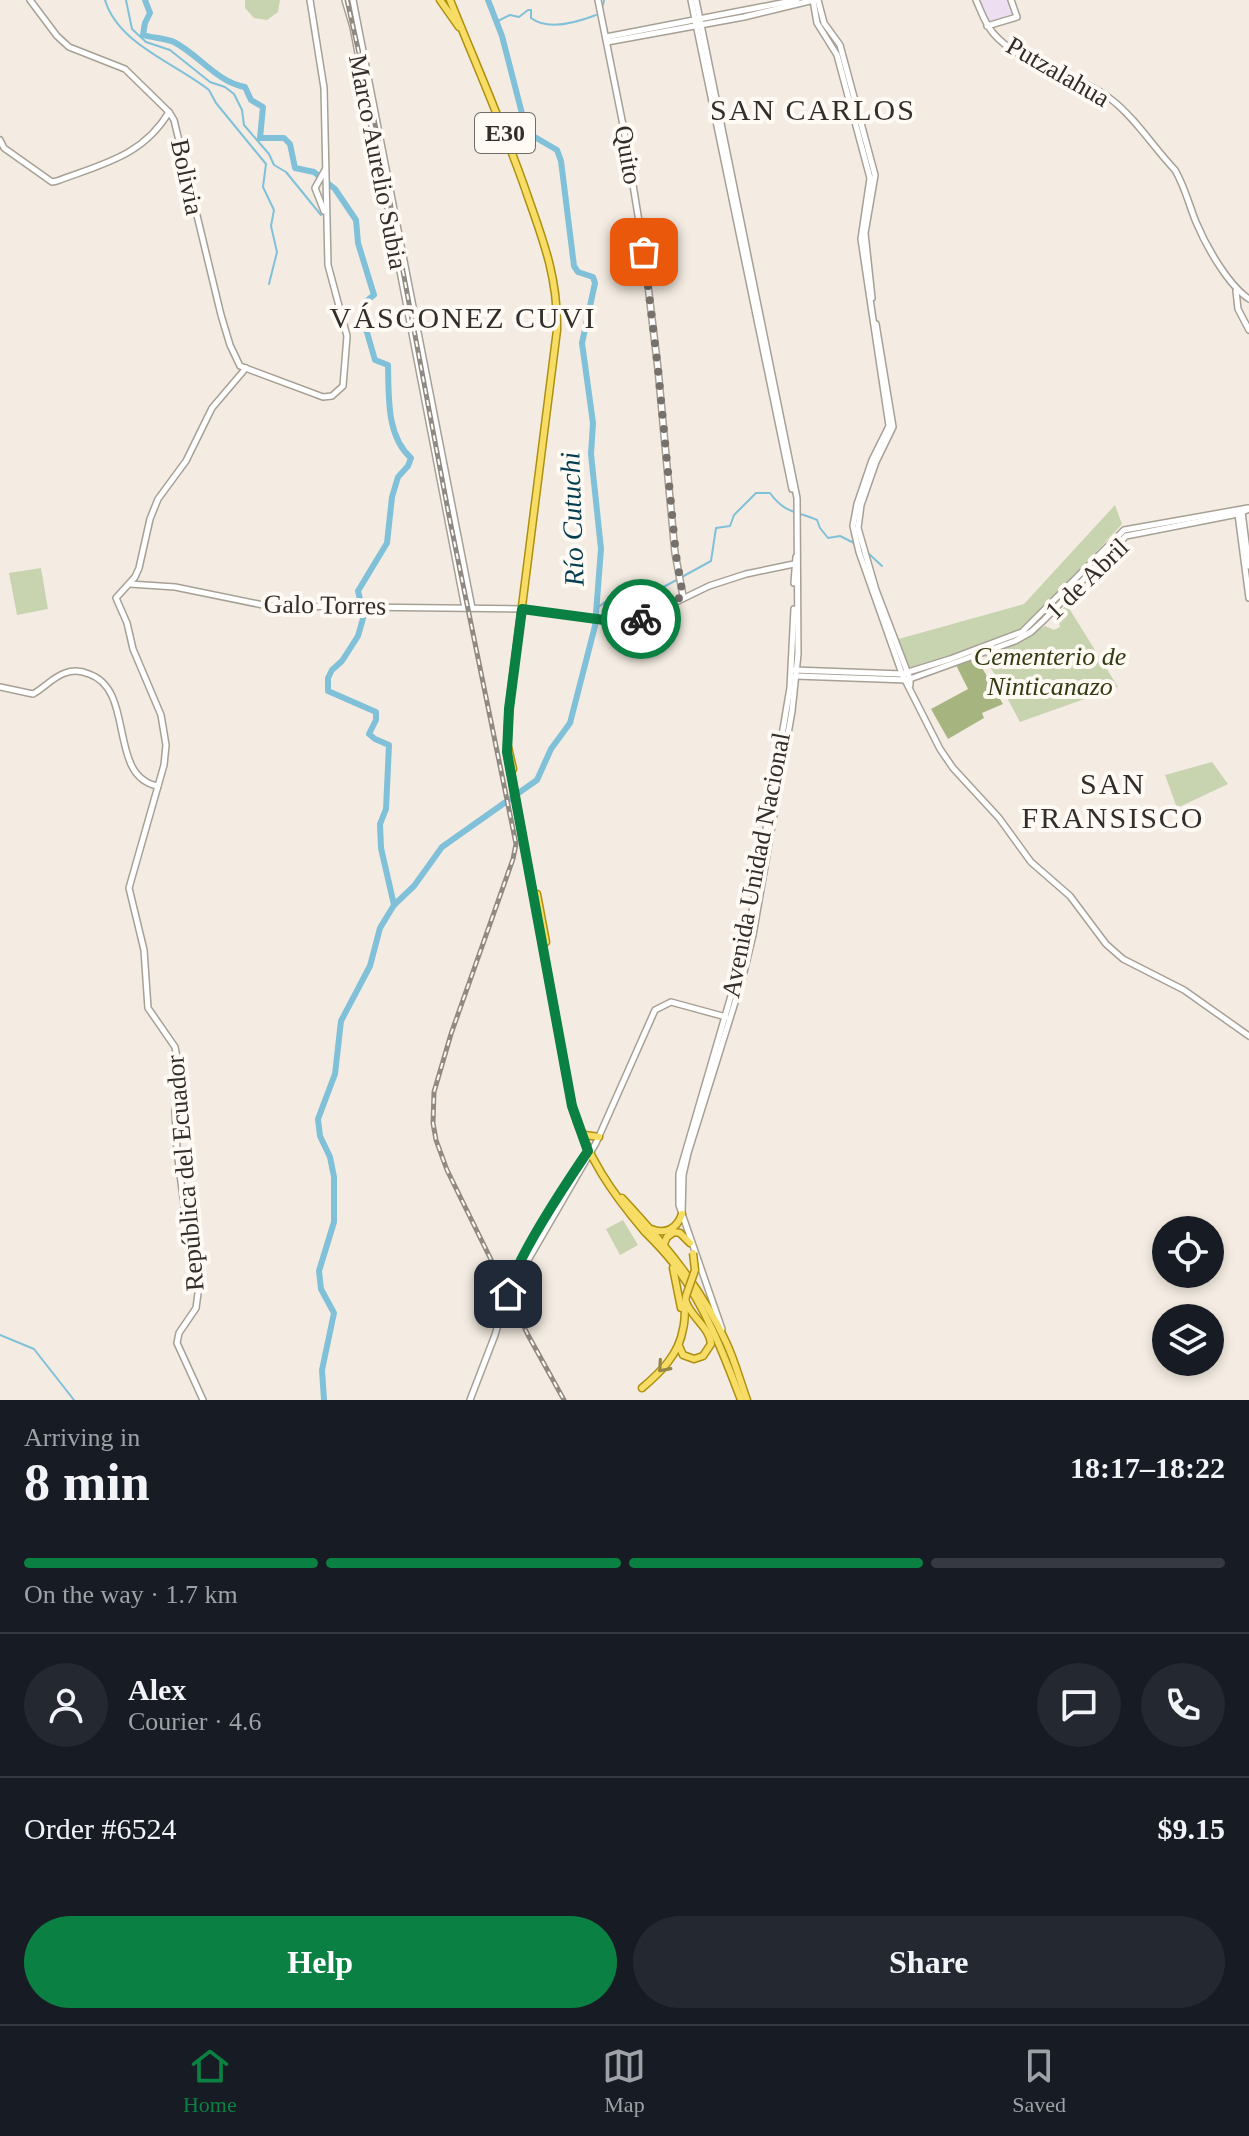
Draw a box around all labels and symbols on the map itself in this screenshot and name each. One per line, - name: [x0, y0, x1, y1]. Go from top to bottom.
- street label: Putzalahua: [1001, 31, 1115, 113]
- street label: Marco Aurelio Subia: [343, 52, 413, 272]
- district label: SAN CARLOS: [710, 93, 916, 126]
- road number: E30: [475, 113, 535, 153]
- street label: Quito: [609, 123, 647, 187]
- street label: Bolivia: [165, 137, 209, 218]
- pin: [610, 218, 678, 286]
- district label: VÁSCONEZ CUVI: [330, 301, 596, 334]
- water label: Río Cutuchi: [554, 451, 590, 588]
- street label: 1 de Abril: [1040, 532, 1134, 626]
- courier: [601, 579, 681, 659]
- street label: Galo Torres: [263, 589, 387, 621]
- park label: Cementerio de Ninticanazo: [974, 642, 1126, 701]
- street label: Avenida Unidad Nacional: [716, 730, 796, 1000]
- district label: SAN FRANSISCO: [1021, 767, 1205, 834]
- street label: República del Ecuador: [160, 1053, 210, 1292]
- pin: [474, 1260, 542, 1328]
- one-way arrow: [658, 1358, 673, 1373]

